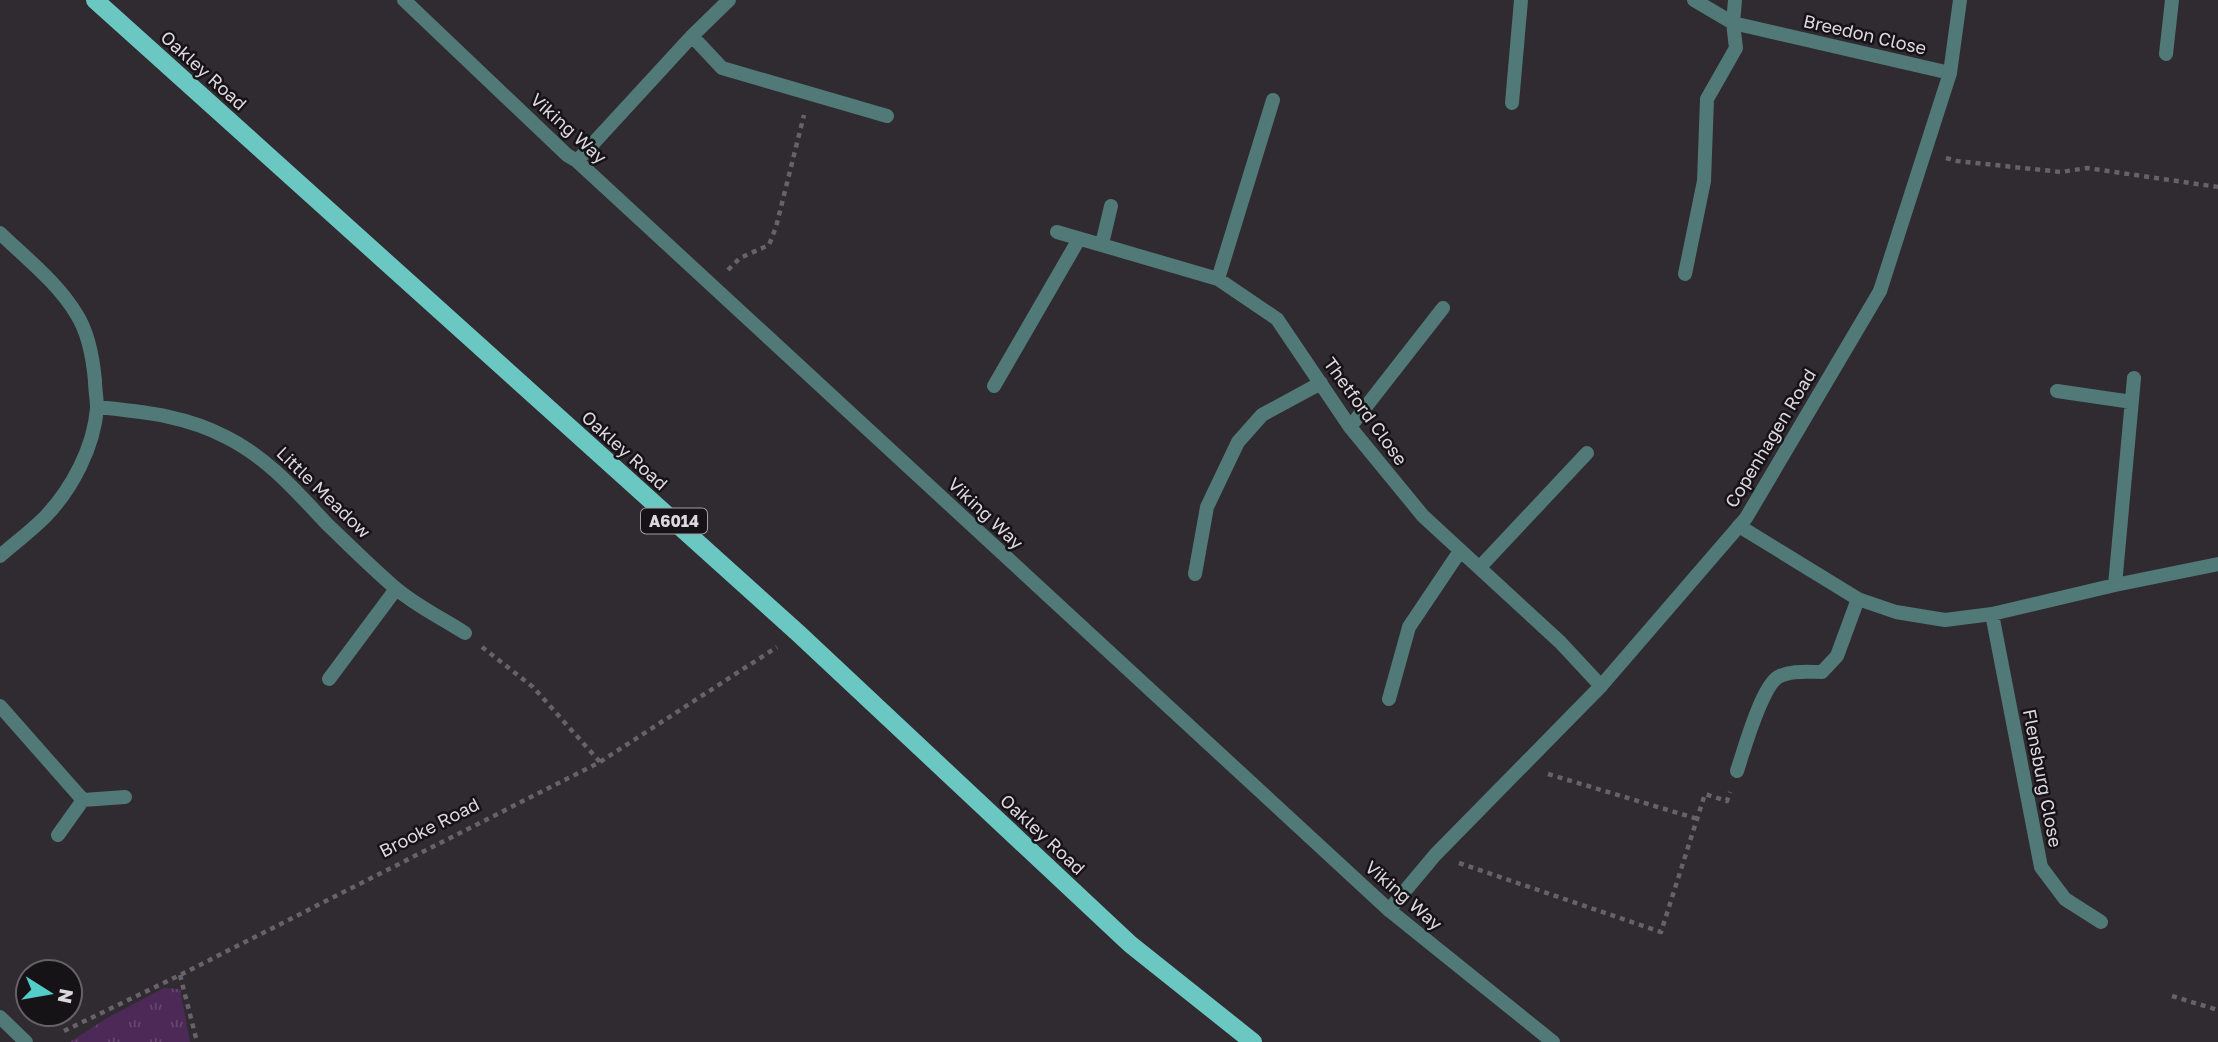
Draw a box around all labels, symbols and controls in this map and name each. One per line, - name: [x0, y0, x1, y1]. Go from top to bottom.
- street label: Breedon Close: [1801, 9, 1929, 59]
- street label: Oakley Road: [157, 26, 251, 114]
- street label: Viking Way: [526, 88, 612, 168]
- street label: Thetford Close: [1319, 353, 1413, 469]
- street label: Copenhagen Road: [1720, 365, 1820, 511]
- street label: Oakley Road: [578, 406, 672, 494]
- street label: Little Meadow: [272, 442, 376, 543]
- street label: Viking Way: [944, 473, 1028, 553]
- road number: A6014: [641, 508, 707, 534]
- street label: Flensburg Close: [2019, 707, 2067, 849]
- street label: Oakley Road: [996, 789, 1090, 879]
- street label: Brooke Road: [375, 792, 483, 862]
- street label: Viking Way: [1361, 856, 1447, 934]
- north arrow: [14, 958, 84, 1028]
- text: N: [54, 987, 79, 1006]

